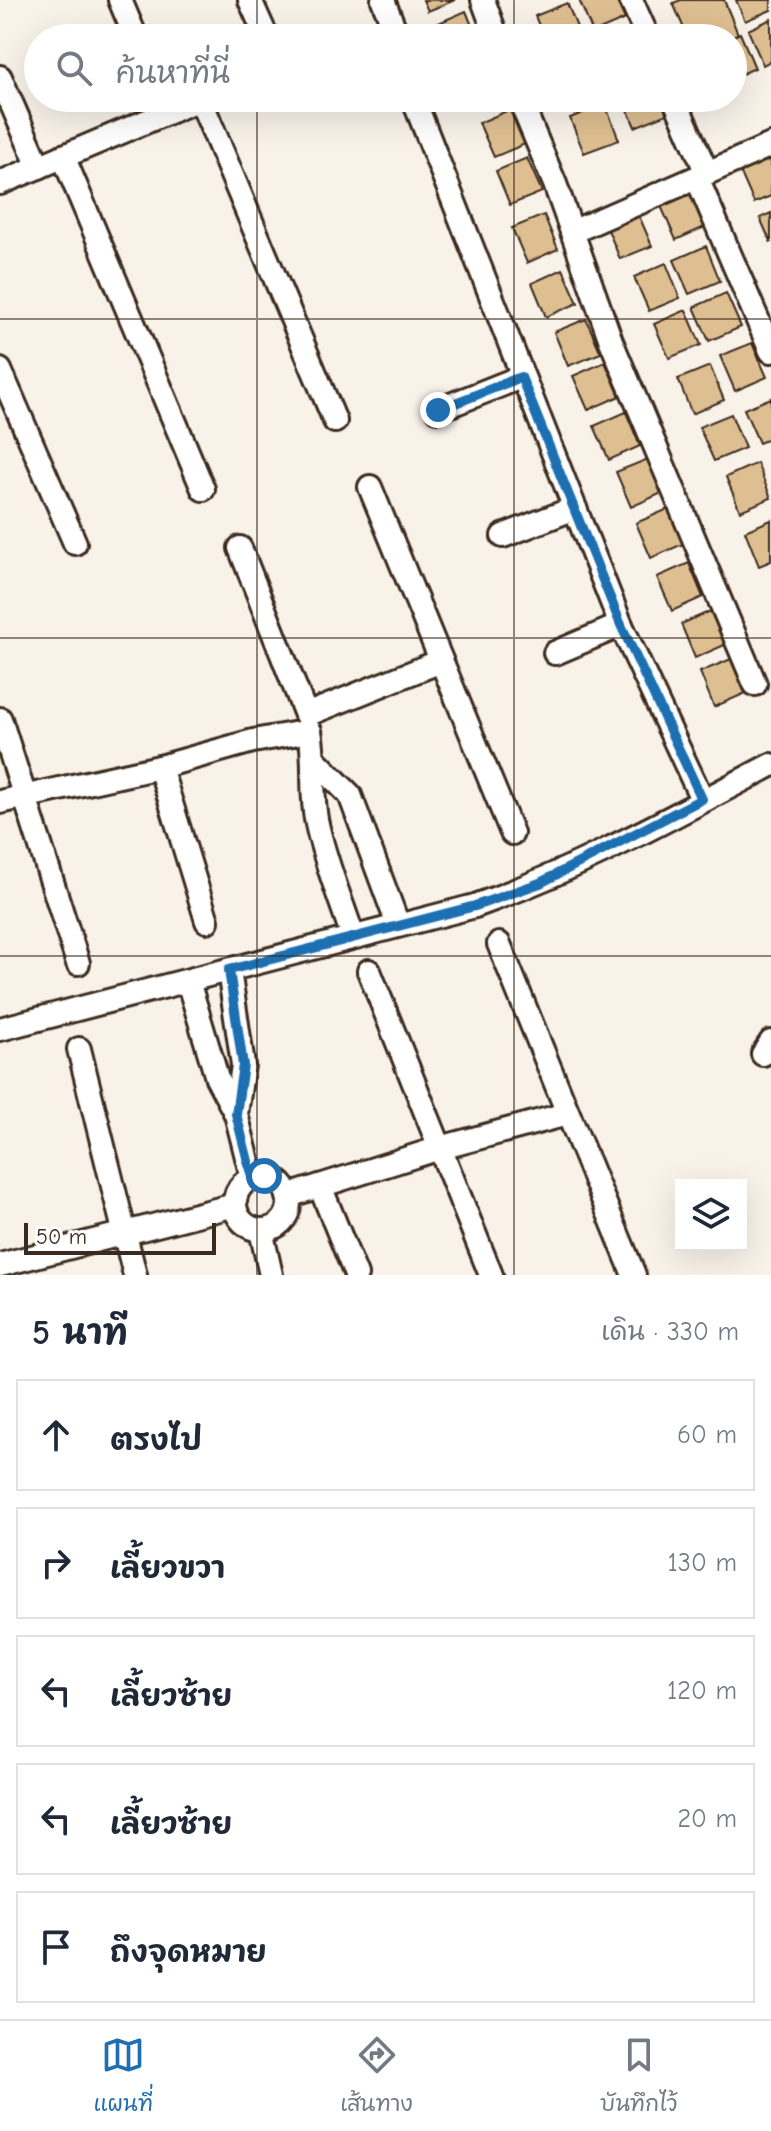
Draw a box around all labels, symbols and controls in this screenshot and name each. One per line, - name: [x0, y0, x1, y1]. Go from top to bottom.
- search box: [24, 24, 747, 112]
- icon: search: [52, 46, 96, 90]
- text: ค้นหาที่นี่: [116, 56, 230, 91]
- route end: [420, 392, 456, 428]
- route start: [246, 1158, 282, 1194]
- map controls: [675, 1179, 747, 1251]
- button: layers: [675, 1179, 747, 1251]
- scale bar: [24, 1219, 216, 1255]
- text: 50 m: [36, 1224, 87, 1250]
- text: 5 นาที: [32, 1313, 128, 1353]
- text: เดิน · 330 m: [601, 1317, 739, 1347]
- icon: ahead: [34, 1413, 78, 1457]
- text: 60 m: [677, 1420, 737, 1450]
- text: ตรงไป: [110, 1423, 202, 1458]
- icon: right: [34, 1541, 78, 1585]
- text: 130 m: [668, 1548, 737, 1578]
- text: เลี้ยวขวา: [110, 1551, 225, 1586]
- icon: left: [34, 1669, 78, 1713]
- text: 120 m: [667, 1676, 737, 1706]
- text: เลี้ยวซ้าย: [110, 1679, 232, 1714]
- icon: left: [34, 1797, 78, 1841]
- text: 20 m: [677, 1804, 737, 1834]
- text: เลี้ยวซ้าย: [110, 1807, 232, 1842]
- icon: arrive: [34, 1925, 78, 1969]
- text: ถึงจุดหมาย: [110, 1935, 267, 1970]
- tab: แผนที่: [94, 2033, 153, 2119]
- tab: เส้นทาง: [340, 2033, 413, 2119]
- tab: บันทึกไว้: [600, 2033, 677, 2119]

